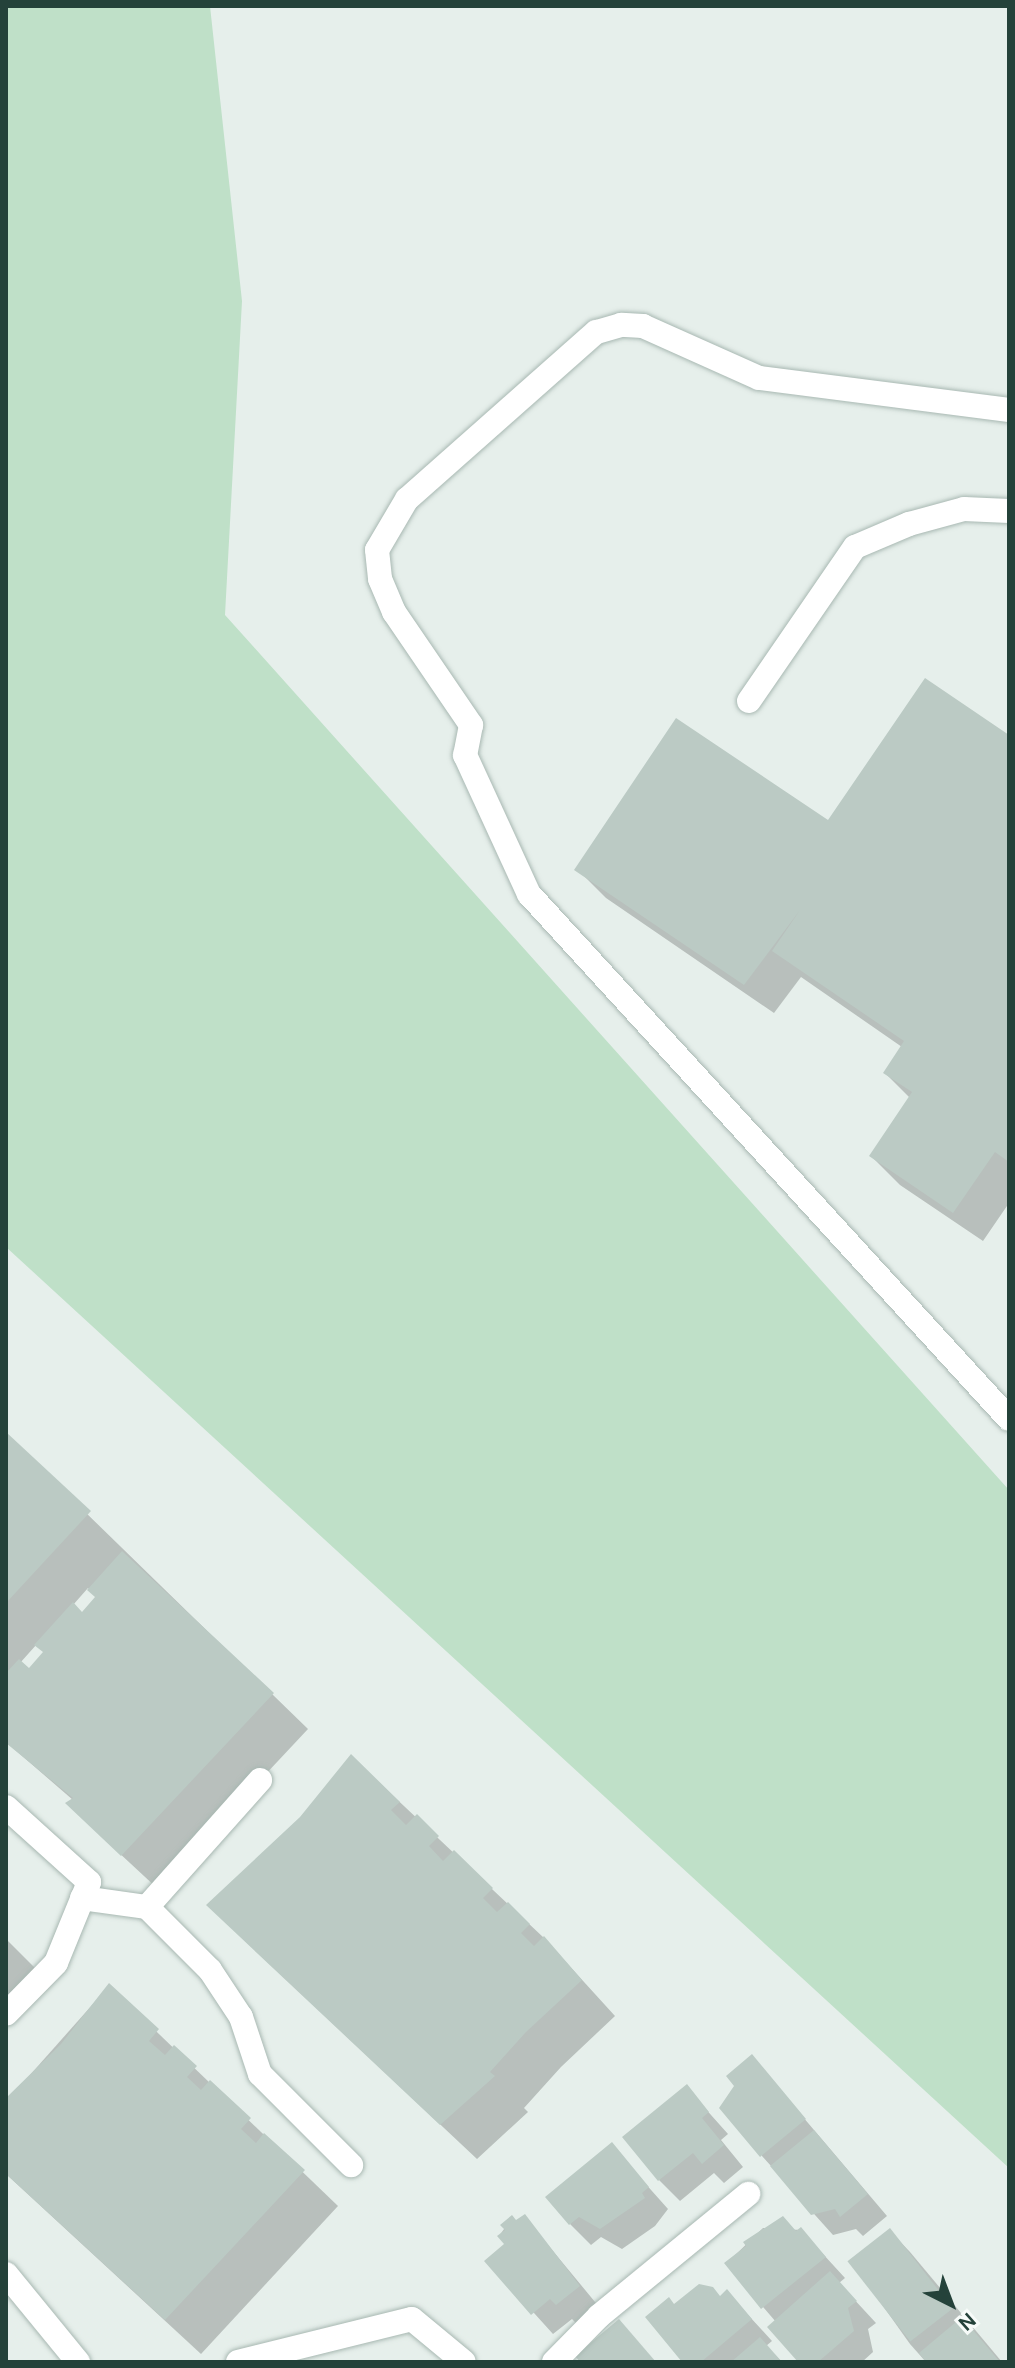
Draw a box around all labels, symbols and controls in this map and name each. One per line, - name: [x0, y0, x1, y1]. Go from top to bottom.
- north arrow: [911, 2264, 991, 2344]
- text: N: [952, 2307, 982, 2337]

